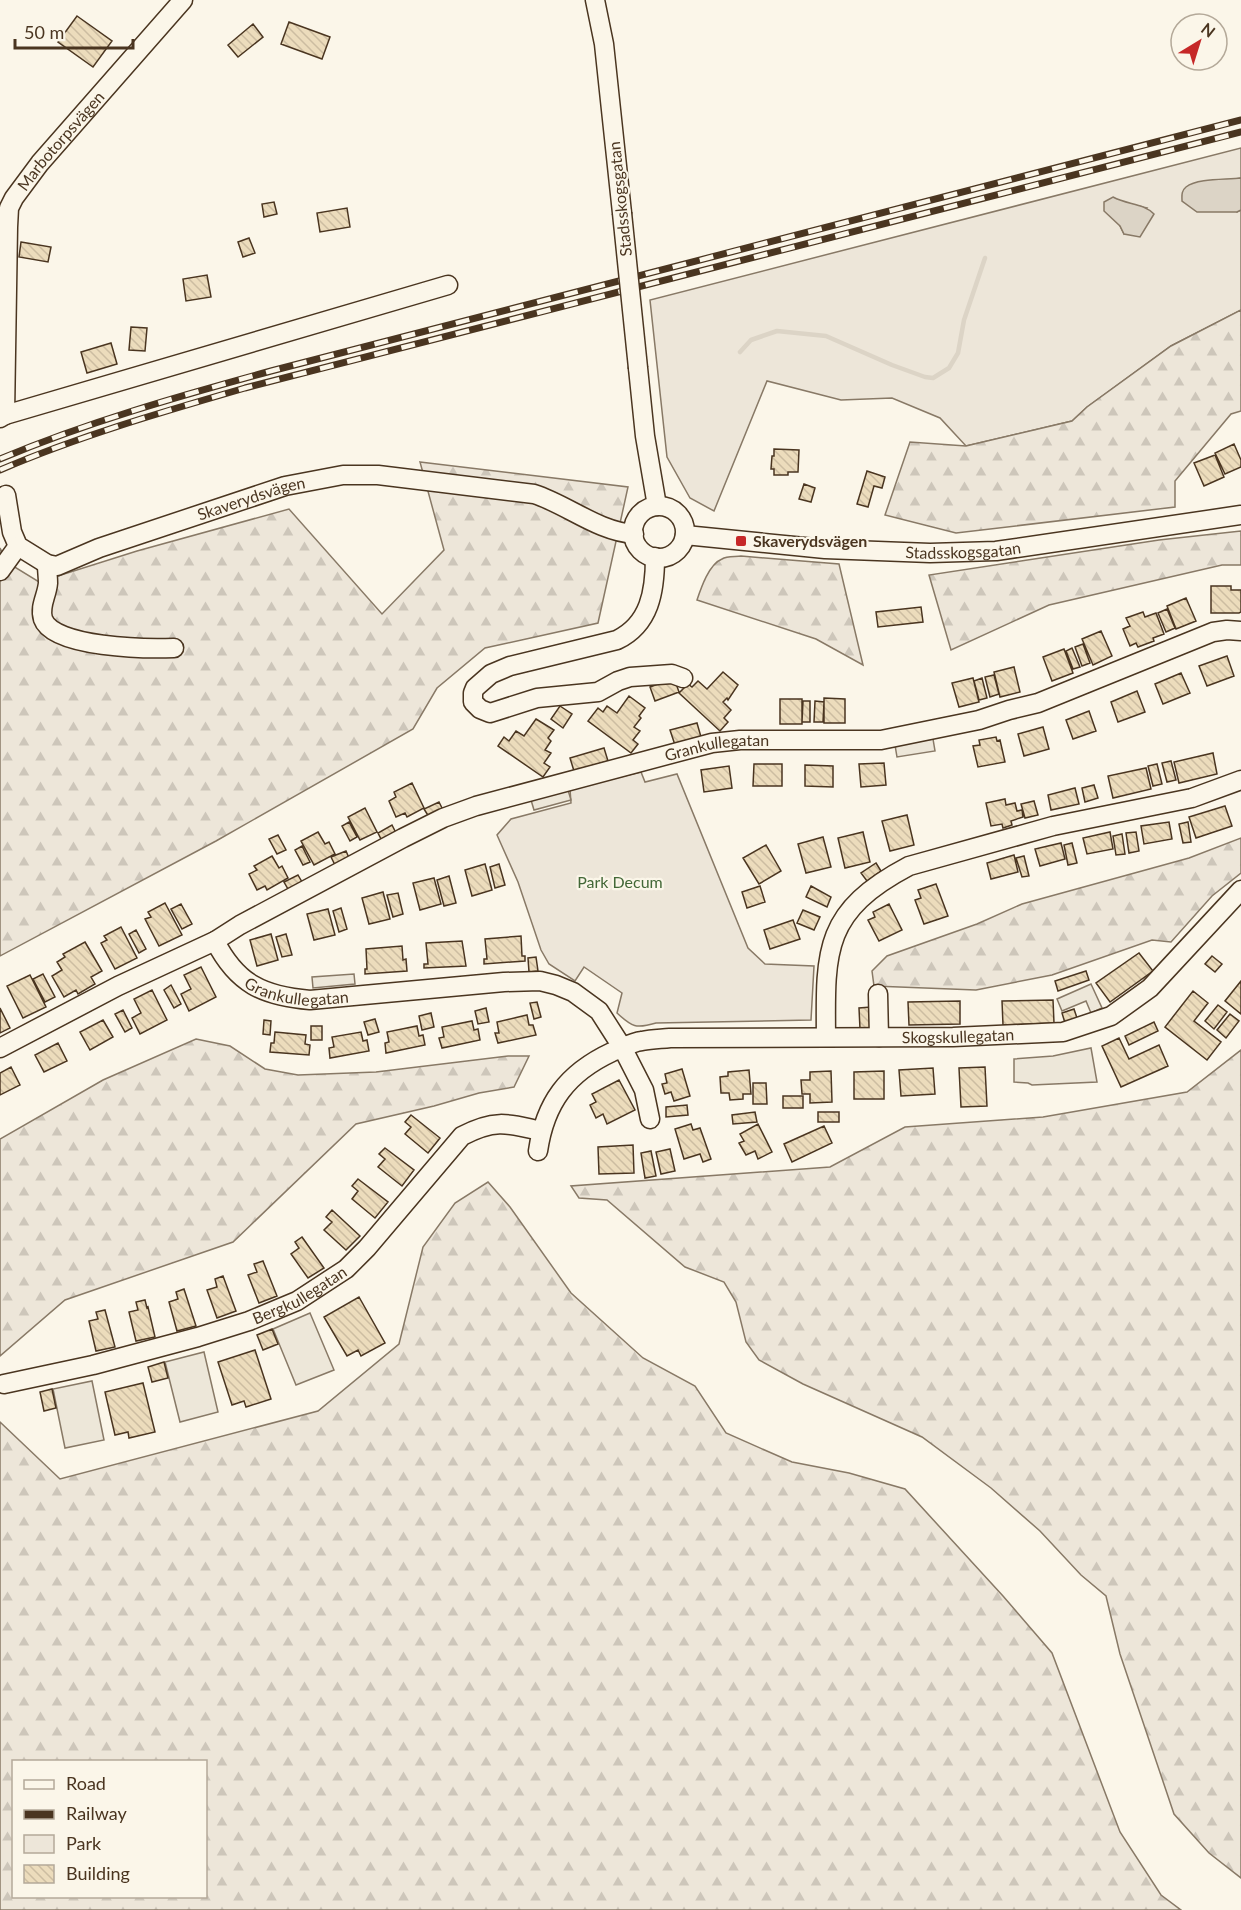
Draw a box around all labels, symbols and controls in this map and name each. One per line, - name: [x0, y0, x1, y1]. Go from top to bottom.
- scale bar: [15, 12, 134, 50]
- north arrow: [1169, 12, 1229, 72]
- text: N: [1198, 19, 1219, 41]
- text: 50 m: [24, 21, 64, 43]
- street label: Marbotorpsvägen: [13, 87, 108, 194]
- street label: Stadsskogsgatan: [604, 141, 635, 257]
- street label: Skaverydsvägen: [195, 472, 307, 524]
- place label: Skaverydsvägen: [753, 531, 867, 550]
- marker: Skaverydsvägen: [734, 534, 748, 548]
- street label: Stadsskogsgatan: [905, 537, 1022, 562]
- street label: Grankullegatan: [662, 730, 769, 764]
- park label: Park Decum: [577, 872, 663, 891]
- street label: Grankullegatan: [241, 972, 349, 1009]
- street label: Skogskullegatan: [902, 1024, 1015, 1046]
- street label: Bergkullegatan: [249, 1261, 350, 1328]
- legend: [12, 1760, 207, 1898]
- text: Road: [66, 1772, 106, 1794]
- text: Railway: [66, 1802, 127, 1824]
- text: Park: [66, 1832, 102, 1854]
- text: Building: [66, 1862, 130, 1884]

